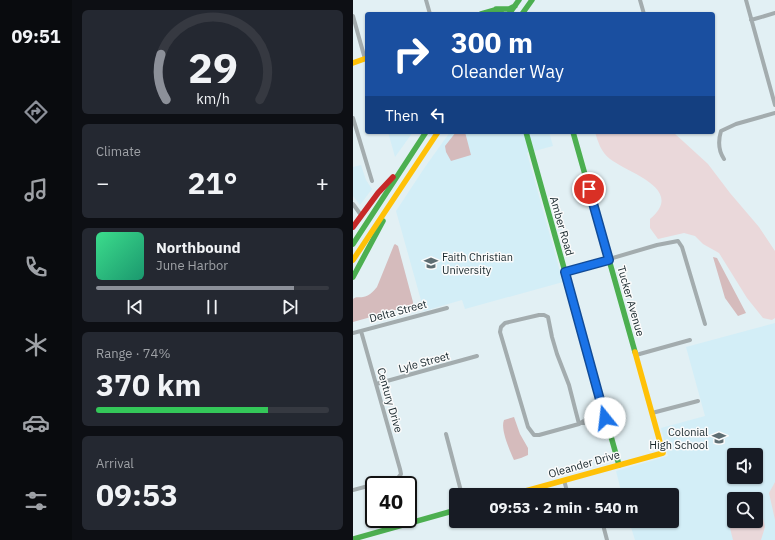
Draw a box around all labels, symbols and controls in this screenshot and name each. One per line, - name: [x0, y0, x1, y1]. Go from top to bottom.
- text: 300 m: [451, 24, 533, 61]
- text: 09:51: [11, 25, 61, 48]
- icon: right: [385, 28, 437, 80]
- text: 29: [188, 40, 237, 94]
- text: Oleander Way: [451, 60, 564, 83]
- text: km/h: [196, 89, 229, 108]
- icon: directions: [22, 98, 50, 126]
- icon: left: [427, 104, 449, 126]
- text: Then: [385, 106, 419, 125]
- text: Climate: [96, 143, 141, 160]
- text: 21°: [187, 163, 238, 202]
- text: −: [96, 168, 109, 197]
- text: +: [316, 168, 329, 197]
- pin: [572, 172, 606, 206]
- icon: music: [22, 176, 50, 204]
- icon: arrive: [578, 178, 600, 200]
- street label: Amber Road: [547, 195, 577, 257]
- text: Northbound: [156, 238, 241, 257]
- place label: Faith Christian University: [442, 250, 513, 277]
- icon: phone: [22, 253, 50, 281]
- school or university icon: Faith Christian University: [423, 255, 439, 271]
- text: June Harbor: [156, 257, 228, 274]
- street label: Tucker Avenue: [614, 264, 648, 338]
- icon: previous: [124, 296, 146, 318]
- icon: pause: [201, 296, 223, 318]
- icon: next: [279, 296, 301, 318]
- street label: Delta Street: [368, 297, 428, 325]
- icon: climate: [22, 331, 50, 359]
- text: Range · 74%: [96, 345, 170, 362]
- street label: Lyle Street: [397, 348, 451, 376]
- text: 370 km: [96, 365, 201, 404]
- street label: Century Drive: [374, 366, 406, 434]
- position arrow: [584, 397, 626, 439]
- icon: car: [22, 409, 50, 437]
- place label: Colonial High School: [649, 425, 708, 452]
- school or university icon: Colonial High School: [711, 430, 727, 446]
- street label: Oleander Drive: [547, 447, 621, 481]
- map controls: [727, 448, 763, 528]
- button: sound: [727, 448, 763, 484]
- text: Arrival: [96, 455, 134, 472]
- text: 09:53: [96, 475, 178, 514]
- speed limit sign: 40: [365, 476, 417, 528]
- icon: filters: [22, 487, 50, 515]
- button: search: [727, 492, 763, 528]
- text: 09:53 · 2 min · 540 m: [490, 498, 638, 517]

